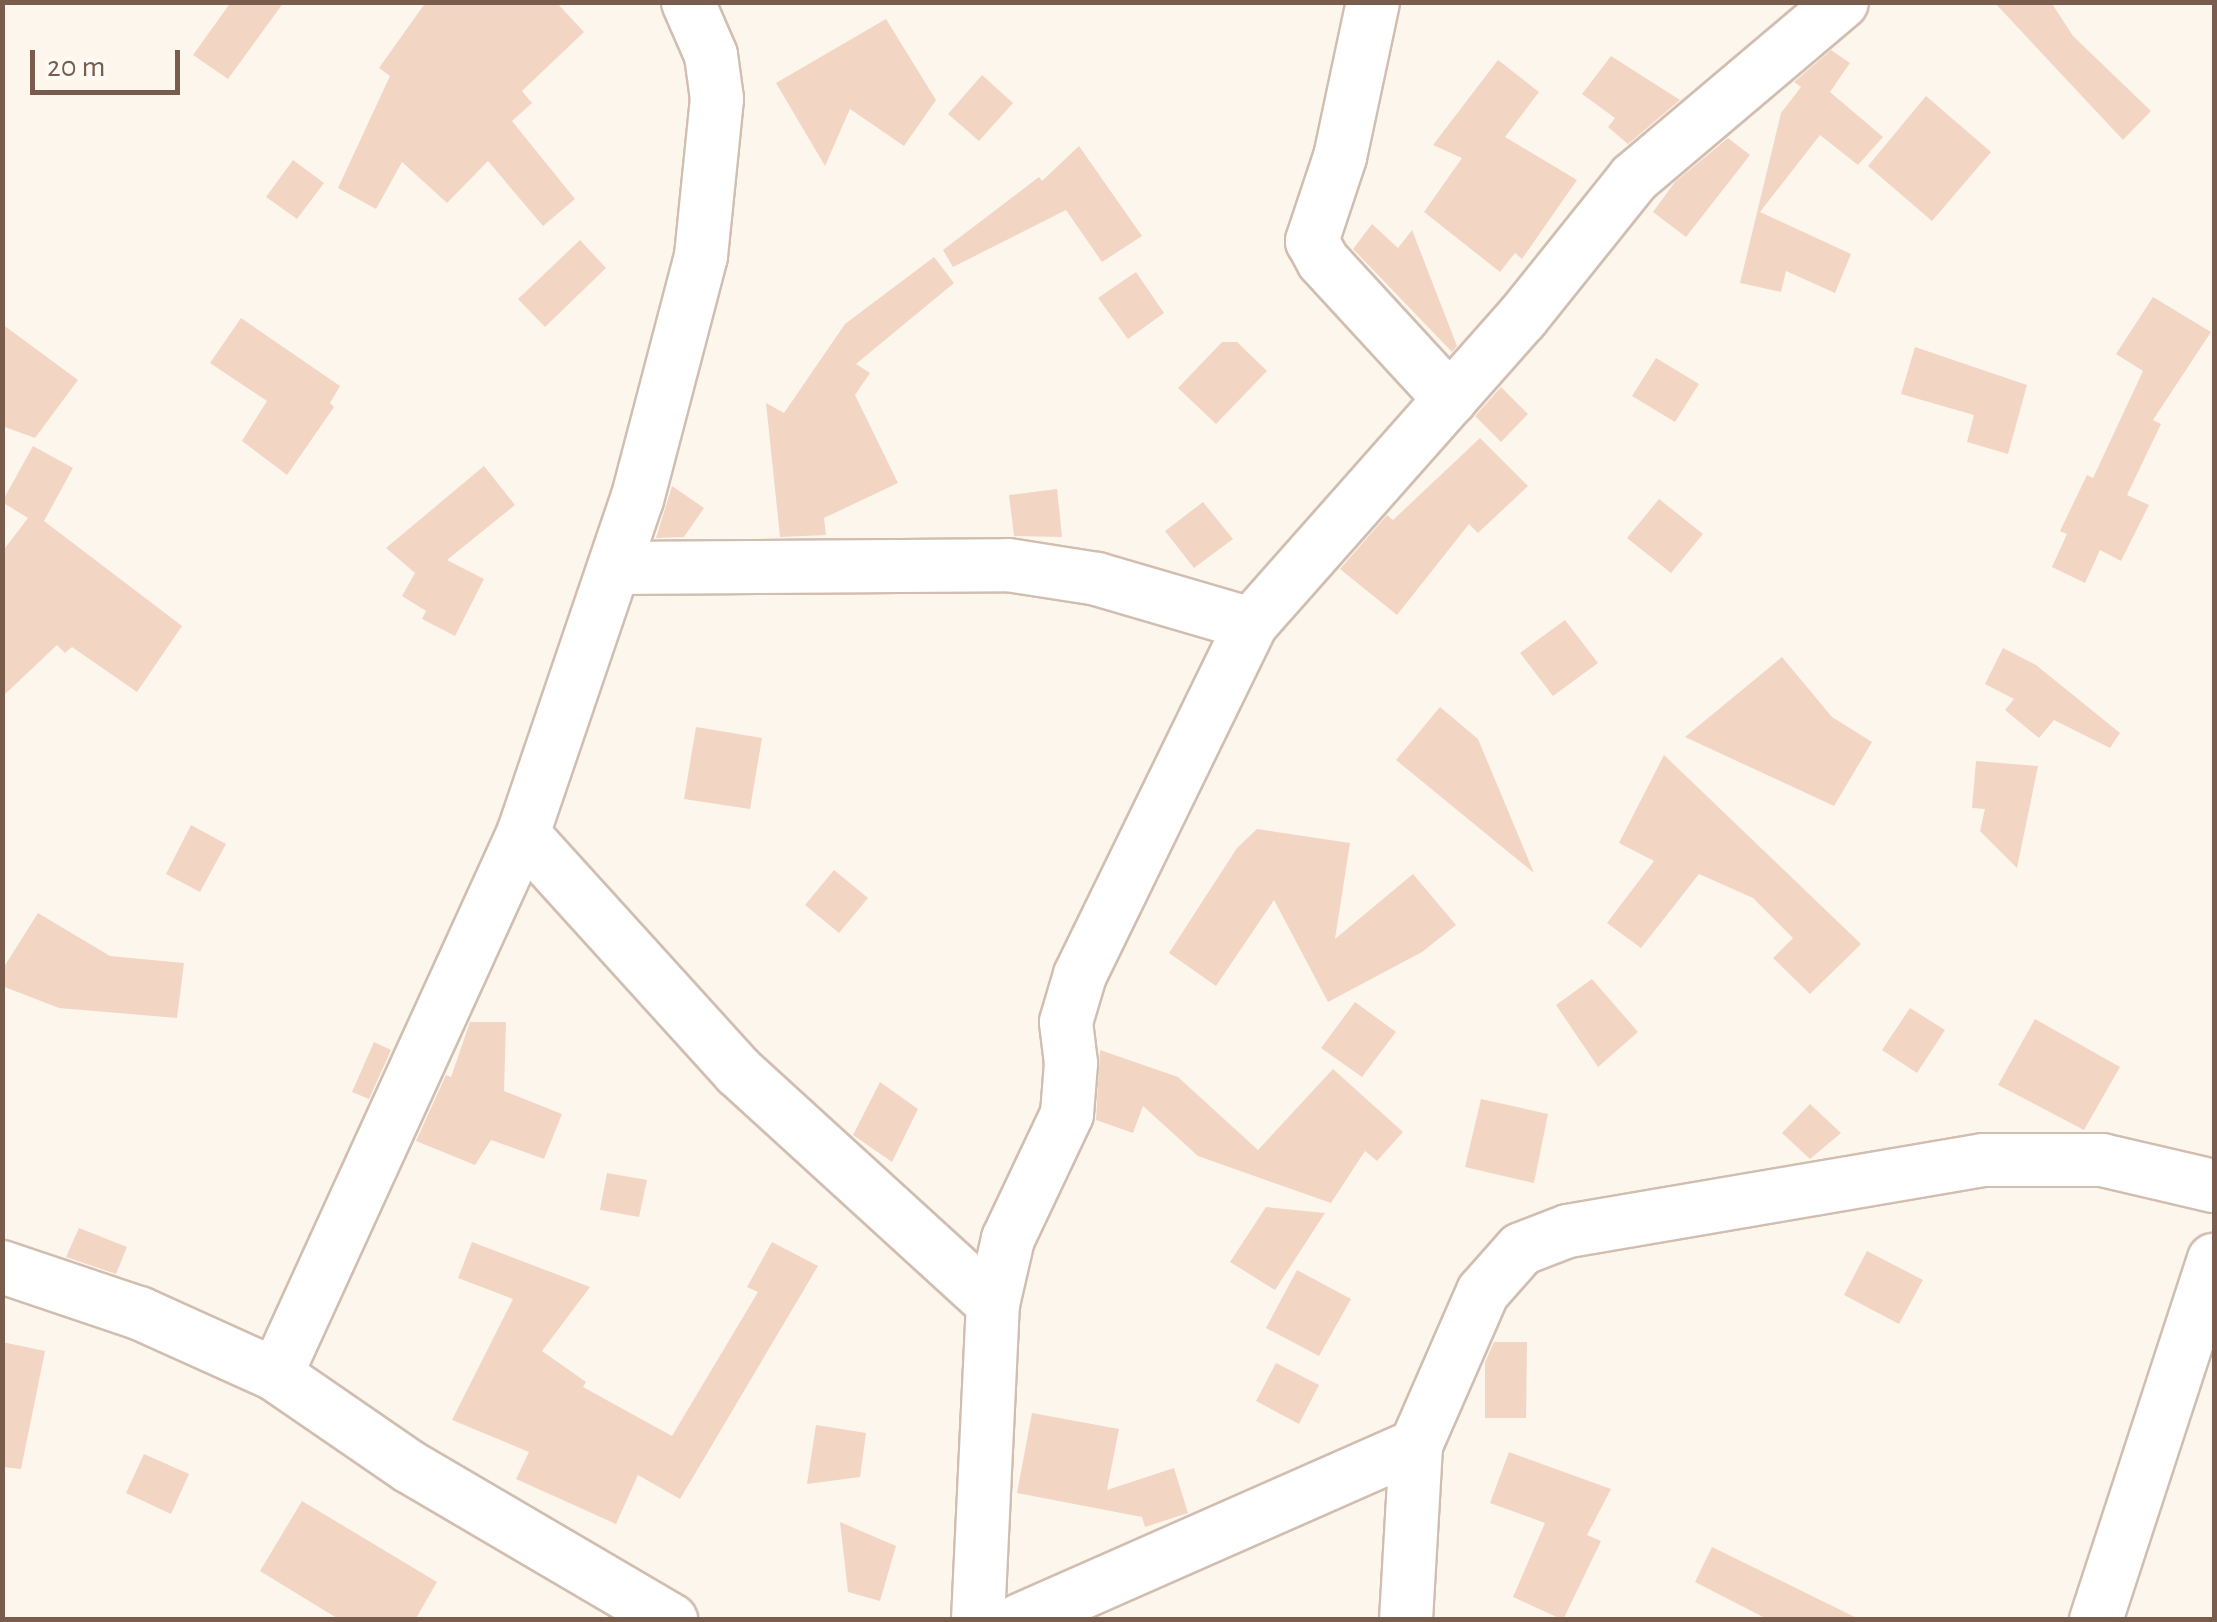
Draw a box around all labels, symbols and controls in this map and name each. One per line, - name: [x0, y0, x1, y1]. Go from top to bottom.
- scale bar: [35, 30, 185, 92]
- text: 20 m: [47, 52, 105, 82]

